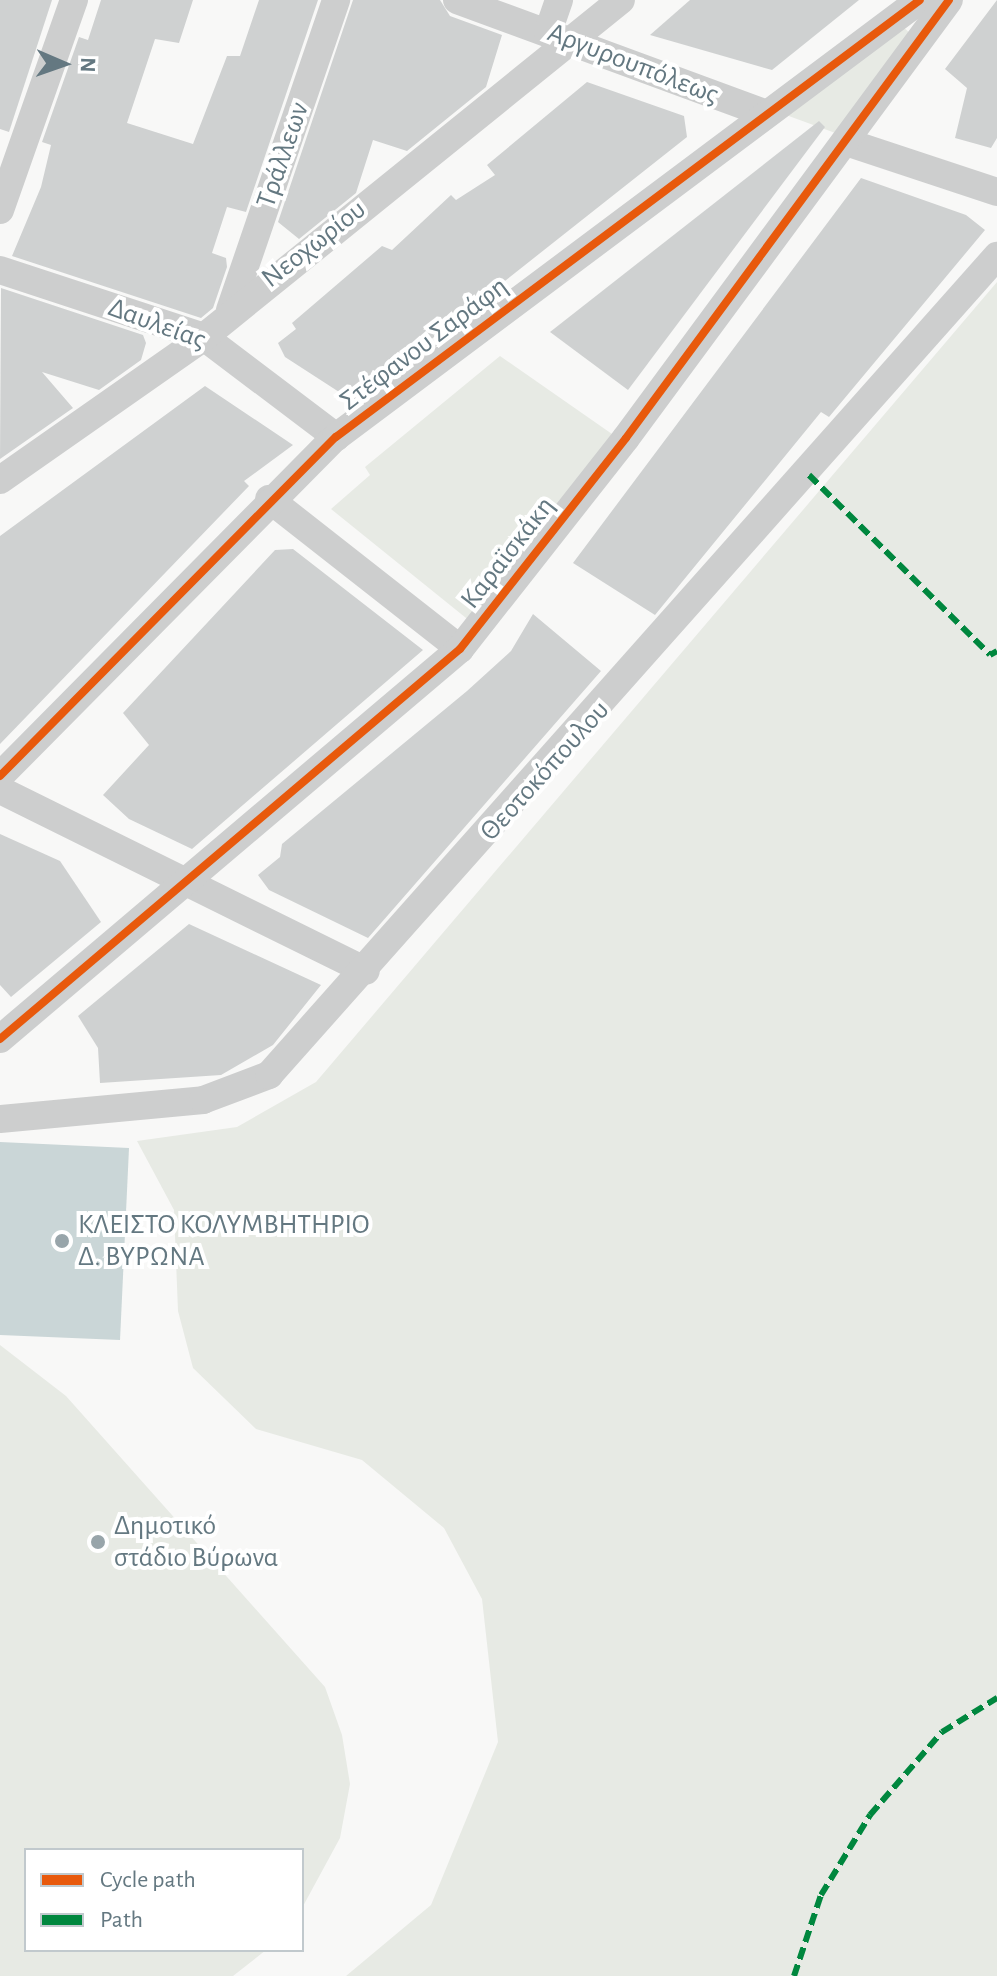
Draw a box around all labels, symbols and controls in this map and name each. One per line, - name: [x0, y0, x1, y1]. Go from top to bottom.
- street label: Αργυρουπόλεως: [543, 16, 723, 112]
- north arrow: [24, 24, 104, 104]
- text: N: [77, 57, 99, 73]
- street label: Τράλλεων: [249, 98, 317, 212]
- street label: Νεοχωρίου: [255, 193, 373, 295]
- street label: Στέφανου Σαράφη: [333, 270, 515, 418]
- street label: Δαυλείας: [104, 291, 210, 357]
- street label: Καραϊσκάκη: [454, 490, 562, 616]
- street label: Θεοτοκόπουλου: [473, 694, 617, 848]
- place label: ΚΛΕΙΣΤΟ ΚΟΛΥΜΒΗΤΗΡΙΟ Δ. ΒΥΡΩΝΑ: [78, 1208, 369, 1274]
- marker: ΚΛΕΙΣΤΟ ΚΟΛΥΜΒΗΤΗΡΙΟ Δ. ΒΥΡΩΝΑ: [53, 1232, 71, 1250]
- place label: Δημοτικό στάδιο Βύρωνα: [114, 1509, 278, 1575]
- marker: Δημοτικό στάδιο Βύρωνα: [89, 1533, 107, 1551]
- legend: [24, 1848, 304, 1952]
- text: Cycle path: [100, 1868, 196, 1892]
- text: Path: [100, 1908, 143, 1932]

